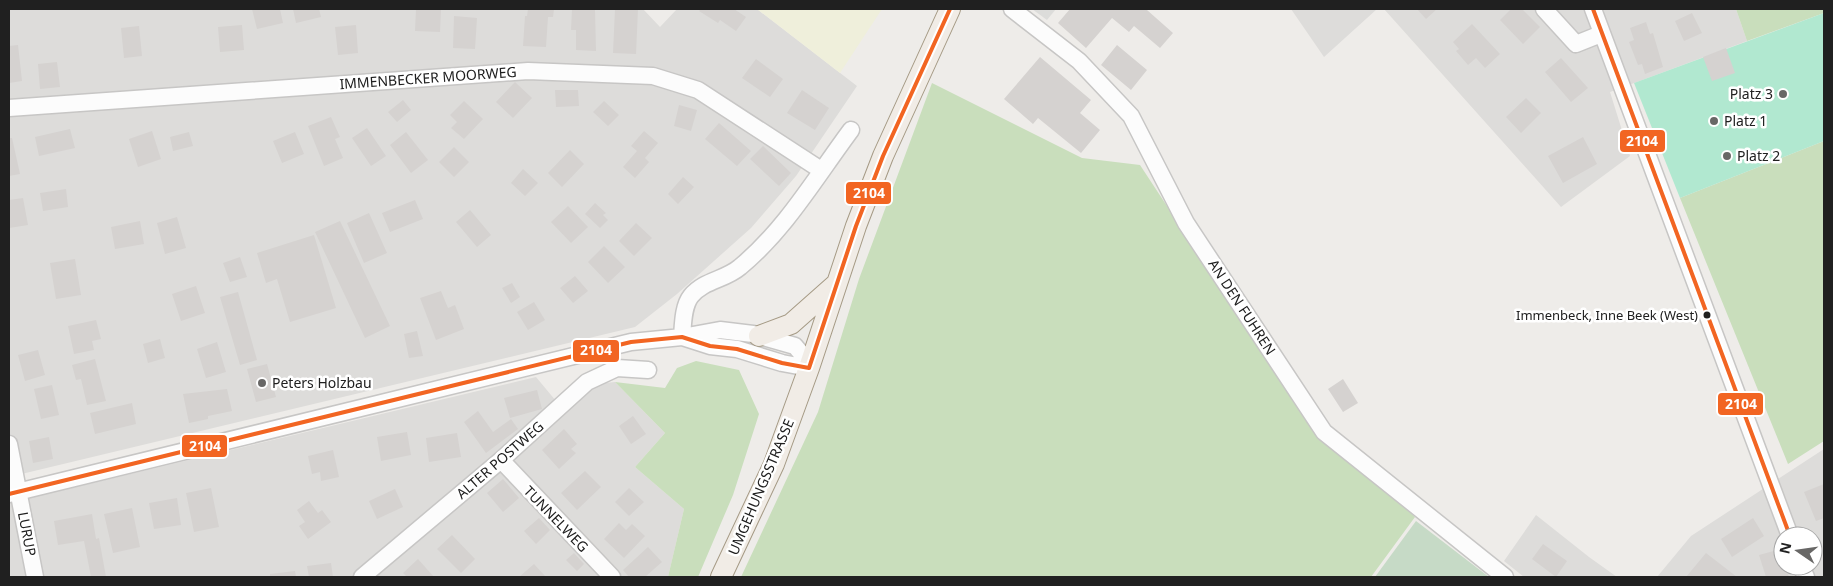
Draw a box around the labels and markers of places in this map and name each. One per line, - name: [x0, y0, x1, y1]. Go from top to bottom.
- place label: Platz 3: [1730, 84, 1773, 103]
- marker: Platz 3: [1777, 88, 1789, 100]
- place label: Platz 1: [1724, 111, 1767, 130]
- marker: Platz 1: [1708, 115, 1720, 127]
- place label: Platz 2: [1737, 146, 1780, 165]
- marker: Platz 2: [1721, 150, 1733, 162]
- place label: Immenbeck, Inne Beek (West): [1516, 306, 1698, 324]
- marker: Immenbeck, Inne Beek (West): [1702, 310, 1712, 320]
- place label: Peters Holzbau: [272, 373, 372, 392]
- marker: Peters Holzbau: [256, 377, 268, 389]

